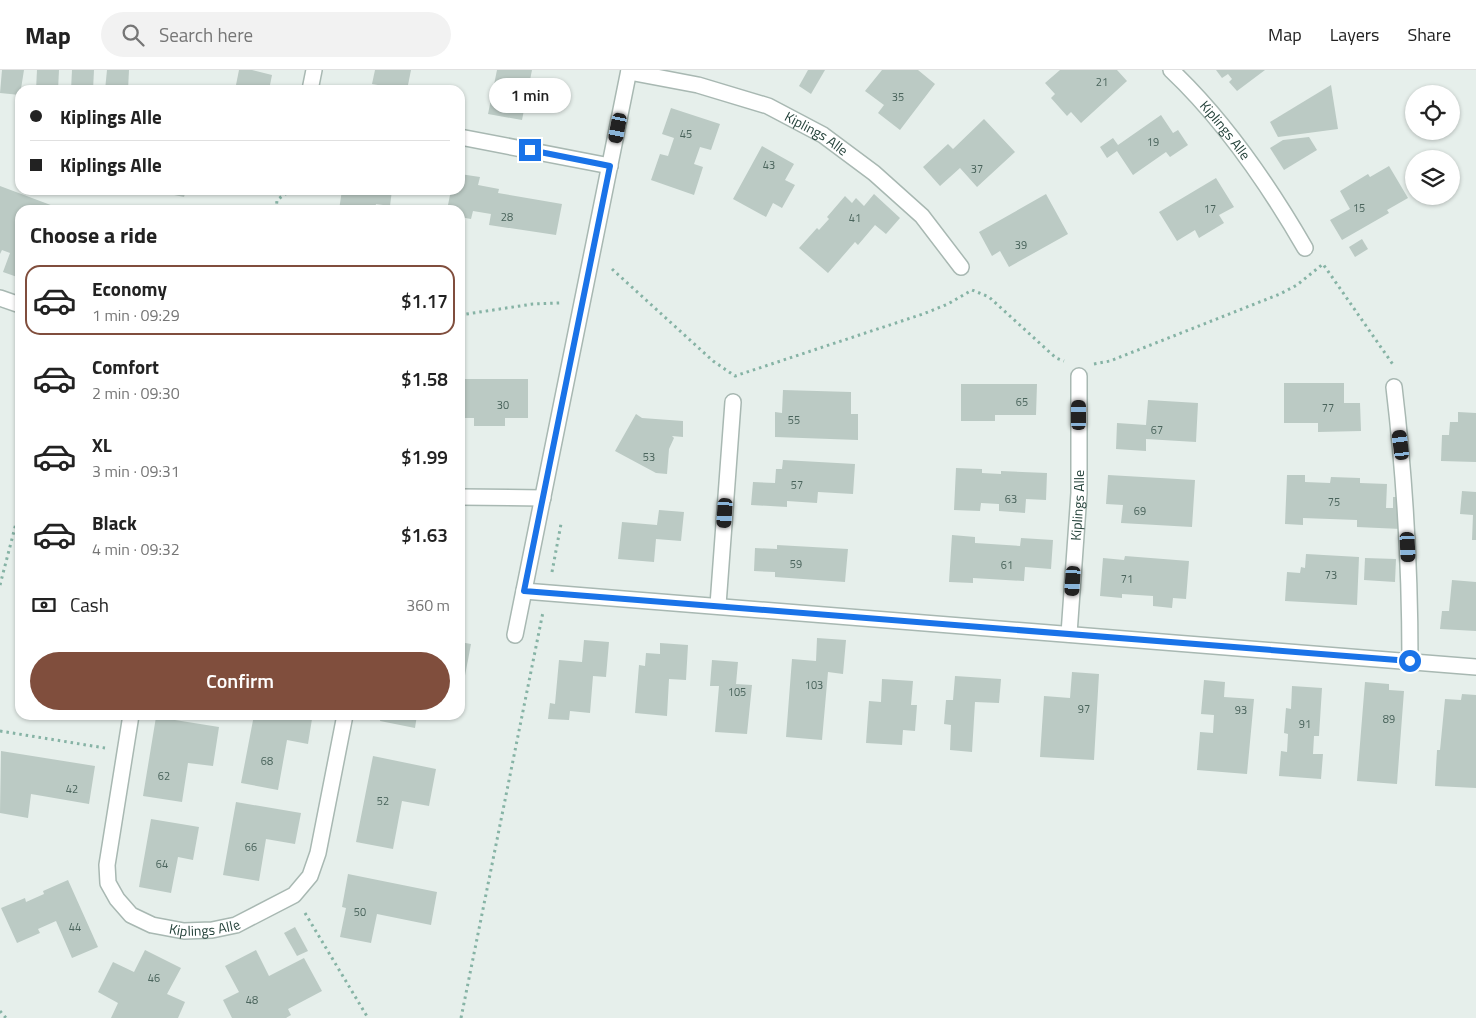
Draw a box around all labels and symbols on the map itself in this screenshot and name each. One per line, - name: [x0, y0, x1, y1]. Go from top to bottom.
- house number: 21: [1096, 74, 1108, 90]
- callout: 1 min: [489, 78, 571, 112]
- house number: 35: [892, 89, 904, 105]
- street label: Kiplings Alle: [1195, 95, 1256, 164]
- street label: Kiplings Alle: [781, 106, 853, 160]
- car: [607, 112, 628, 144]
- house number: 45: [680, 126, 692, 142]
- house number: 19: [1147, 134, 1159, 150]
- route end: [519, 139, 541, 161]
- house number: 43: [763, 157, 775, 173]
- house number: 37: [971, 161, 983, 177]
- house number: 15: [1353, 200, 1365, 216]
- house number: 17: [1204, 201, 1216, 217]
- house number: 28: [501, 209, 513, 225]
- house number: 41: [849, 210, 861, 226]
- house number: 39: [1015, 237, 1027, 253]
- house number: 65: [1016, 394, 1028, 410]
- house number: 30: [497, 397, 509, 413]
- car: [1071, 400, 1086, 430]
- house number: 77: [1322, 400, 1334, 416]
- house number: 55: [788, 412, 800, 428]
- house number: 67: [1151, 422, 1163, 438]
- car: [1391, 429, 1410, 461]
- house number: 53: [643, 449, 655, 465]
- street label: Kiplings Alle: [1065, 470, 1089, 541]
- house number: 57: [791, 477, 803, 493]
- house number: 63: [1005, 491, 1017, 507]
- house number: 75: [1328, 494, 1340, 510]
- car: [716, 498, 733, 528]
- house number: 69: [1134, 503, 1146, 519]
- car: [1399, 532, 1416, 562]
- house number: 59: [790, 556, 802, 572]
- house number: 61: [1001, 557, 1013, 573]
- car: [1064, 566, 1081, 596]
- house number: 73: [1325, 567, 1337, 583]
- house number: 71: [1121, 571, 1133, 587]
- route start: [1399, 650, 1421, 672]
- house number: 103: [805, 677, 823, 693]
- house number: 105: [728, 684, 746, 700]
- house number: 97: [1078, 701, 1090, 717]
- house number: 93: [1235, 702, 1247, 718]
- house number: 89: [1383, 711, 1395, 727]
- house number: 91: [1299, 716, 1311, 732]
- house number: 68: [261, 753, 273, 769]
- house number: 62: [158, 768, 170, 784]
- house number: 42: [66, 781, 78, 797]
- house number: 52: [377, 793, 389, 809]
- house number: 66: [245, 839, 257, 855]
- house number: 64: [156, 856, 168, 872]
- house number: 50: [354, 904, 366, 920]
- street label: Kiplings Alle: [168, 914, 244, 941]
- house number: 44: [69, 919, 81, 935]
- house number: 46: [148, 970, 160, 986]
- house number: 48: [246, 992, 258, 1008]

